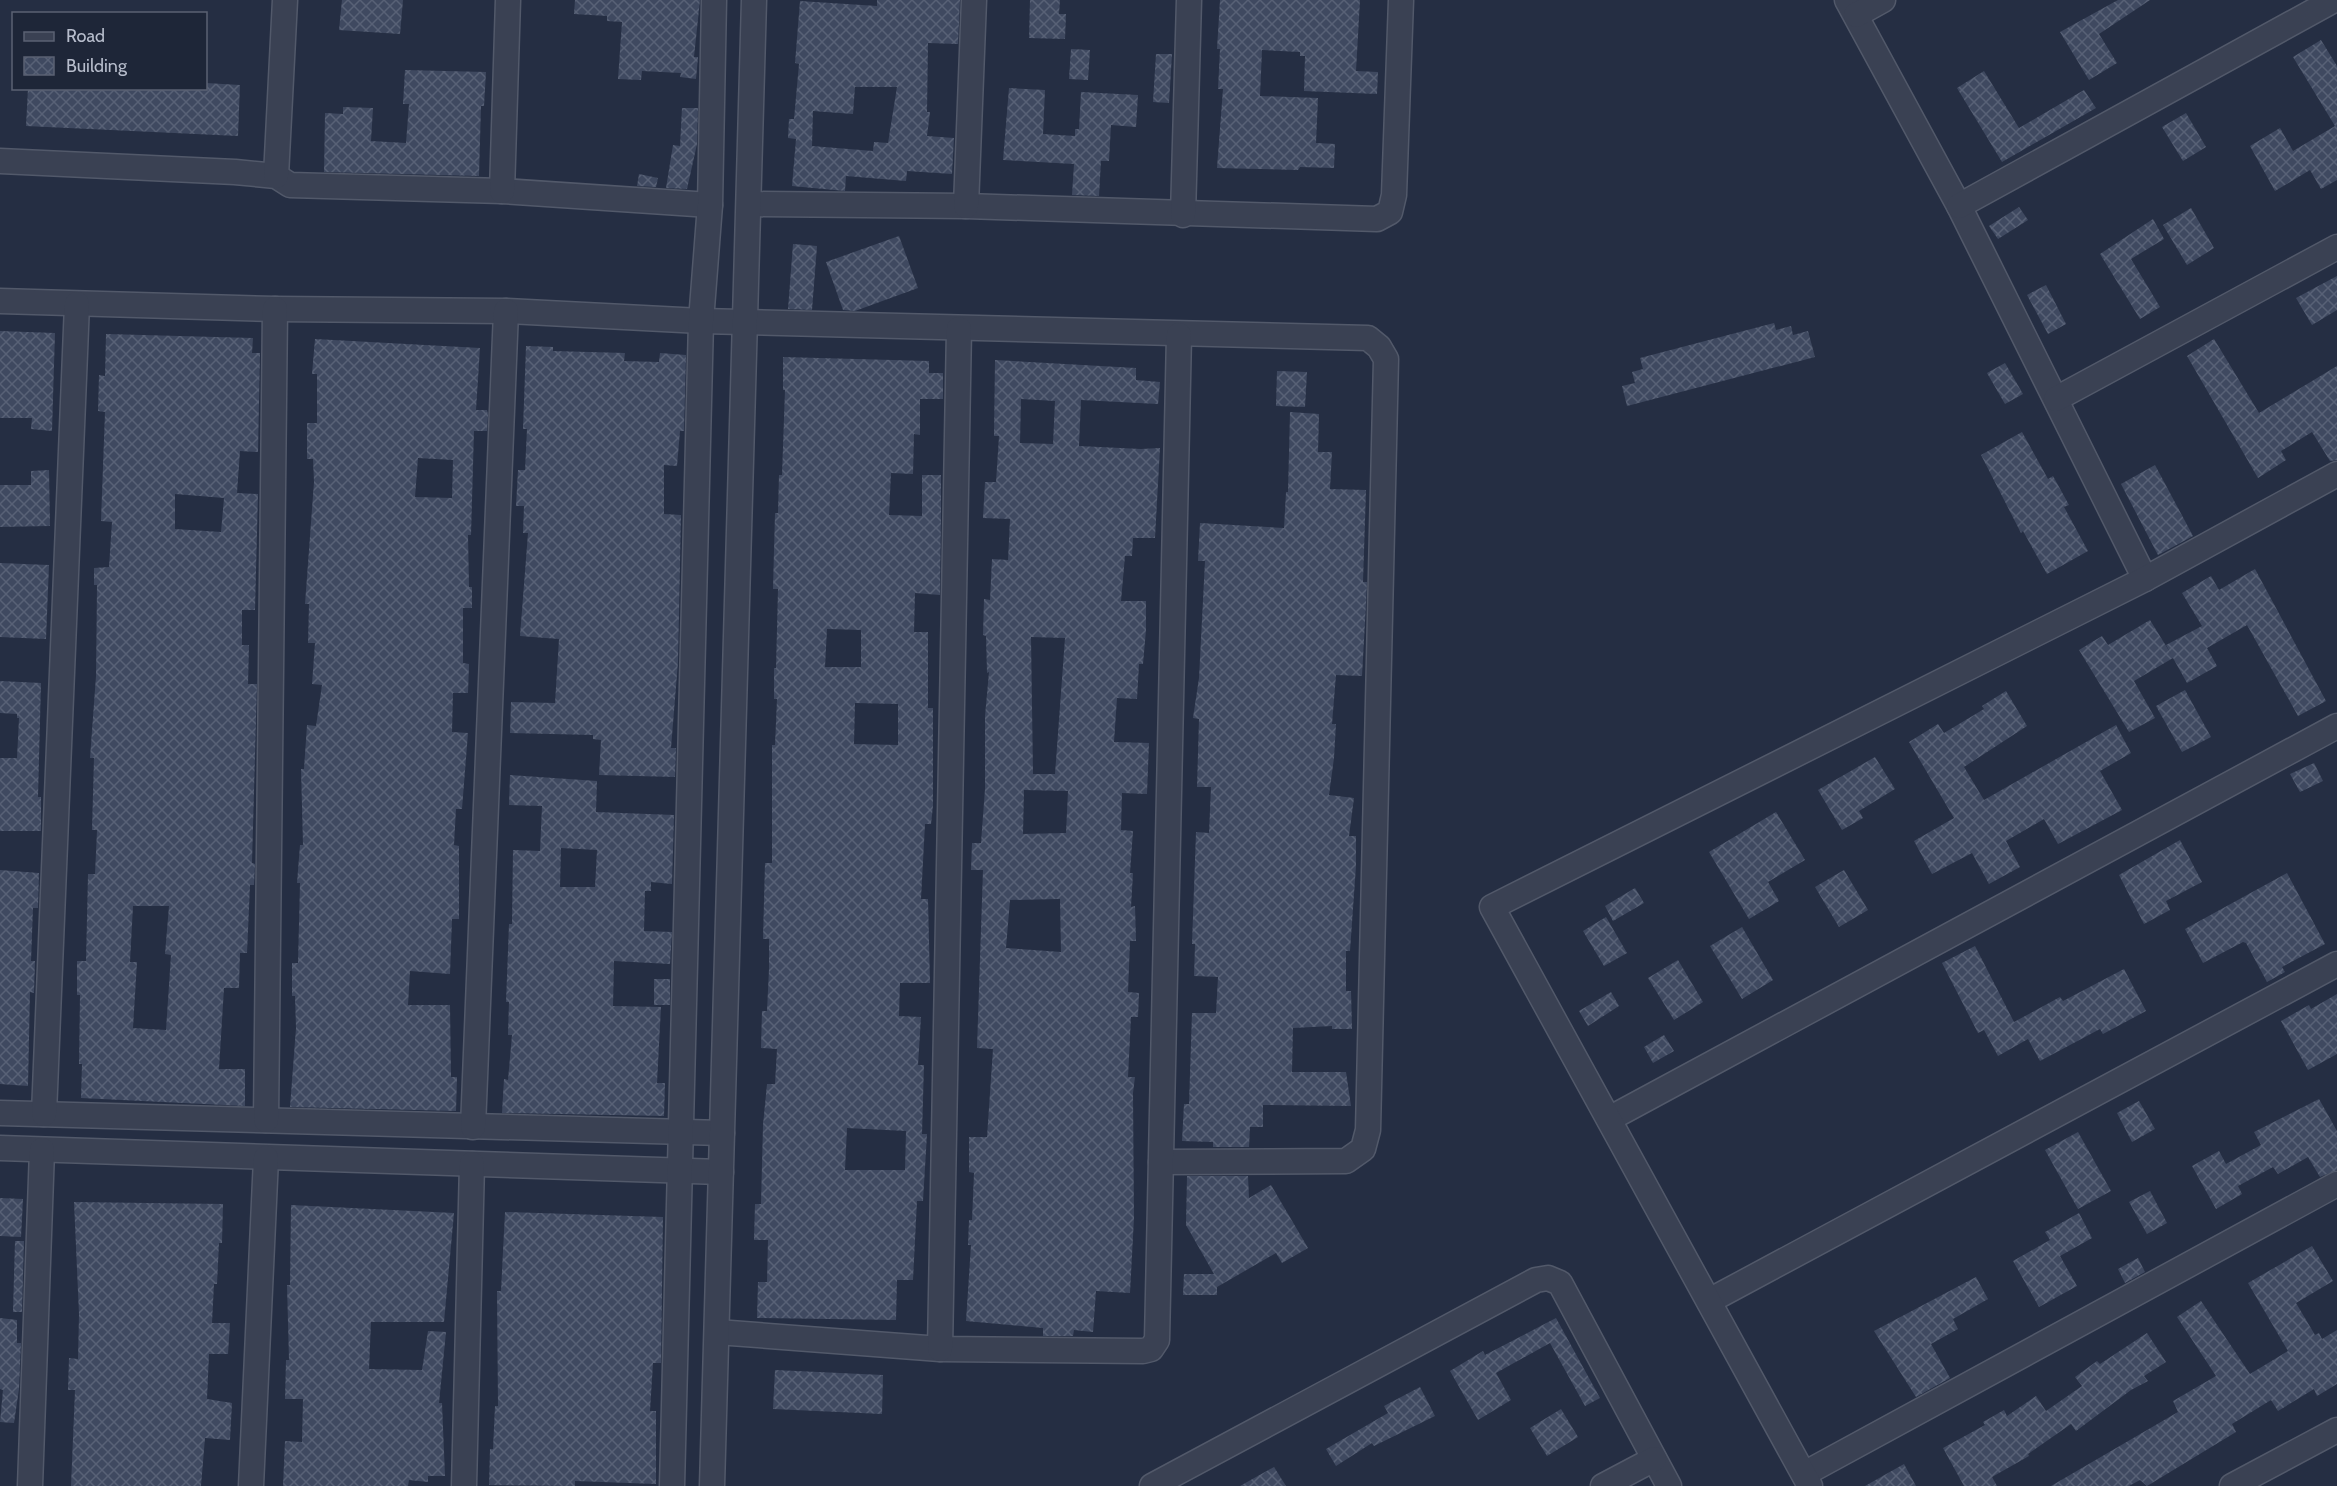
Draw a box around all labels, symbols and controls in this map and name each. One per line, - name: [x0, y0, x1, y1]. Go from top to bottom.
- legend: [12, 12, 207, 90]
- text: Road: [66, 25, 105, 47]
- text: Building: [66, 55, 128, 77]

